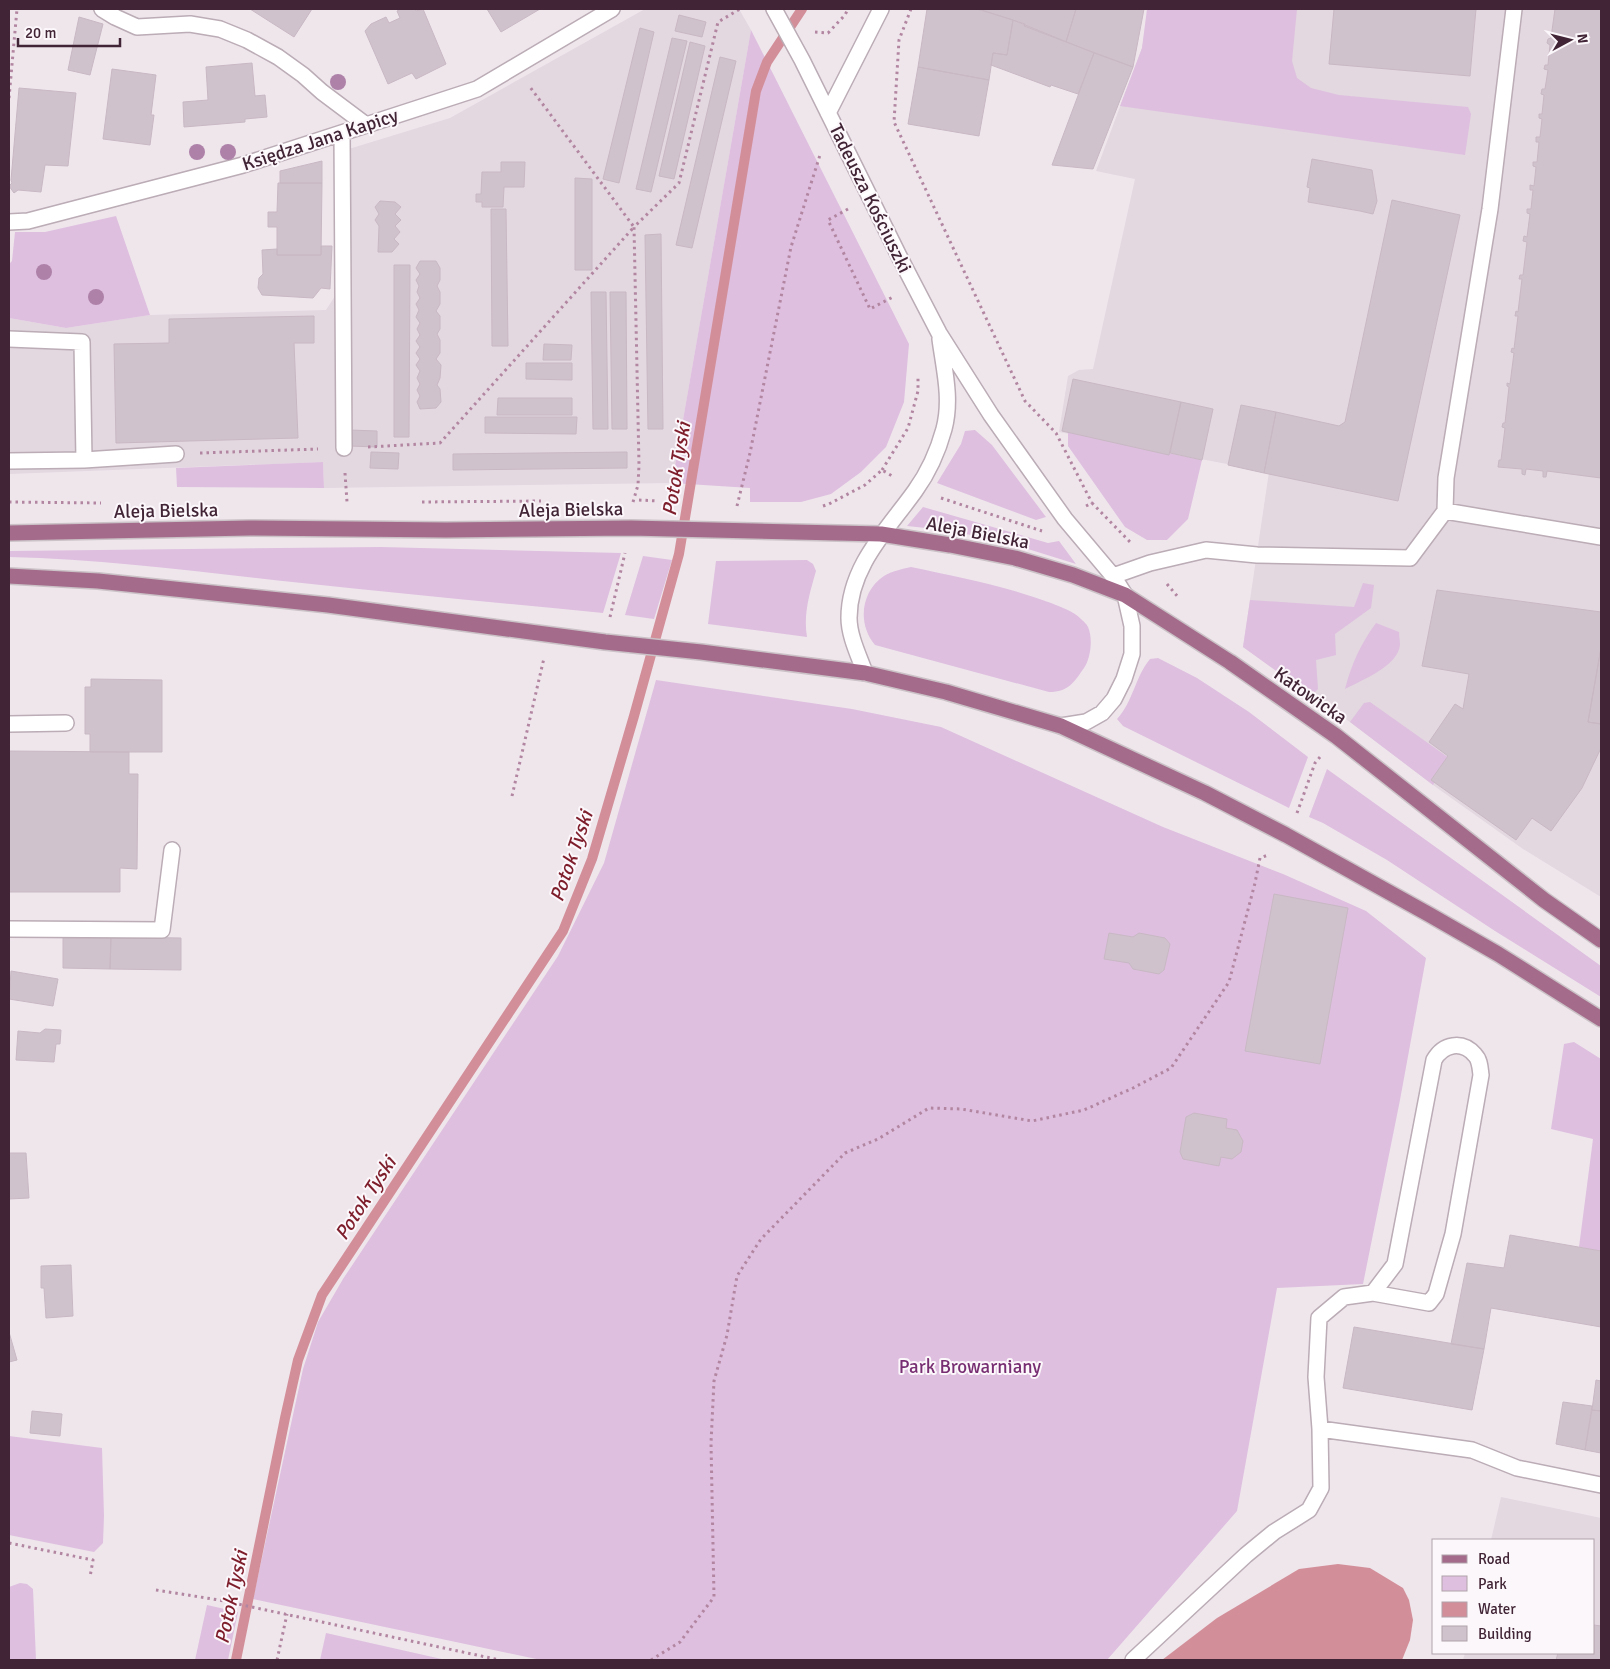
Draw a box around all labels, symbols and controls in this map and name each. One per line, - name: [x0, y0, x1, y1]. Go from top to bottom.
- scale bar: [18, 15, 120, 47]
- north arrow: [1545, 15, 1595, 65]
- text: 20 m: [25, 24, 56, 42]
- text: N: [1573, 33, 1591, 44]
- street label: Księdza Jana Kapicy: [239, 103, 401, 176]
- street label: Tadeusza Kościuszki: [824, 120, 917, 277]
- water label: Potok Tyski: [657, 419, 696, 518]
- street label: Aleja Bielska: [519, 497, 624, 523]
- street label: Aleja Bielska: [114, 498, 219, 524]
- street label: Aleja Bielska: [924, 511, 1031, 555]
- street label: Katowicka: [1269, 662, 1352, 730]
- water label: Potok Tyski: [544, 806, 599, 905]
- water label: Potok Tyski: [329, 1151, 402, 1245]
- park label: Park Browarniany: [899, 1355, 1041, 1379]
- legend: [1432, 1539, 1595, 1654]
- water label: Potok Tyski: [209, 1547, 254, 1646]
- text: Road: [1478, 1550, 1510, 1568]
- text: Park: [1478, 1575, 1507, 1593]
- text: Water: [1478, 1600, 1516, 1618]
- text: Building: [1478, 1625, 1532, 1643]

